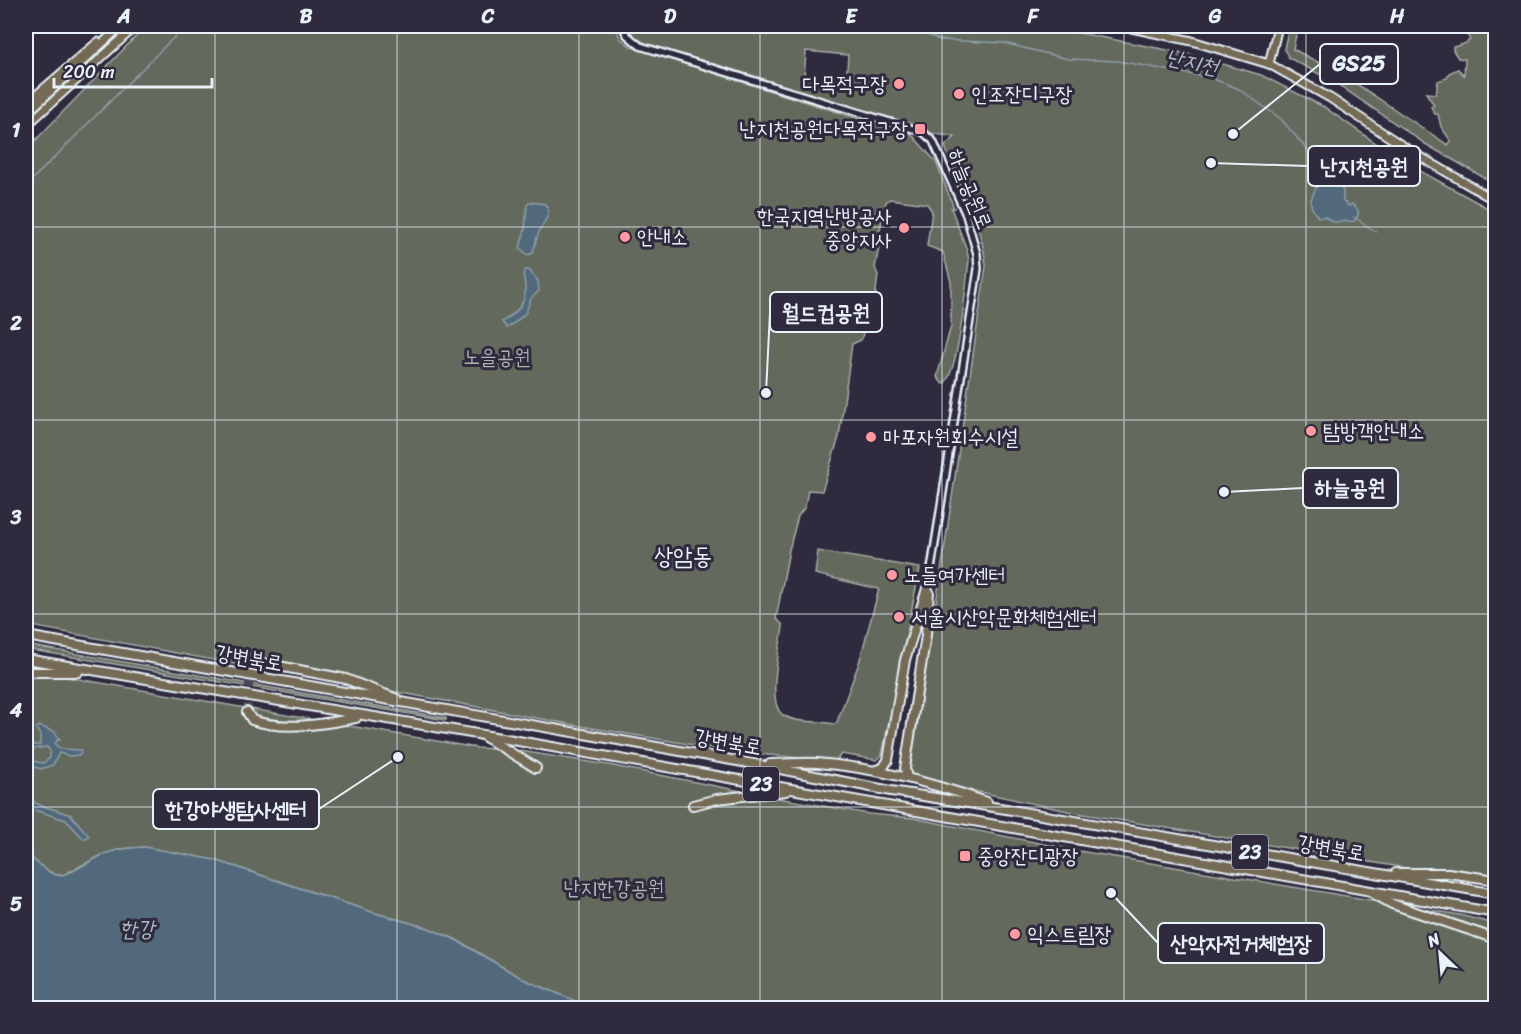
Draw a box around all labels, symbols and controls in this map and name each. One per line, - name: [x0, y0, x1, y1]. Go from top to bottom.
- text: A: [116, 0, 131, 34]
- text: B: [300, 0, 313, 34]
- text: C: [481, 0, 495, 34]
- text: D: [664, 0, 677, 34]
- text: E: [845, 0, 858, 34]
- text: F: [1027, 0, 1040, 34]
- text: G: [1208, 0, 1222, 34]
- text: H: [1389, 0, 1405, 34]
- water label: 난지천: [1162, 37, 1224, 87]
- callout: GS25: [1320, 44, 1398, 84]
- text: GS25: [1331, 44, 1386, 83]
- scale bar: [54, 51, 212, 89]
- text: 200 m: [63, 56, 115, 88]
- place label: 다목적구장: [803, 65, 887, 103]
- place label: 인조잔디구장: [971, 75, 1072, 113]
- marker: 다목적구장: [892, 77, 906, 91]
- marker: 인조잔디구장: [952, 87, 966, 101]
- place label: 난지천공원다목적구장: [739, 110, 908, 148]
- text: 1: [12, 113, 21, 148]
- marker: 난지천공원다목적구장: [913, 122, 927, 136]
- street label: 하늘공원로: [937, 143, 1003, 235]
- callout: 난지천공원: [1308, 146, 1420, 186]
- text: 난지천공원: [1320, 147, 1408, 186]
- place label: 한국지역난방공사 중앙지사: [757, 197, 892, 259]
- place label: 안내소: [637, 218, 688, 256]
- marker: 한국지역난방공사 중앙지사: [897, 221, 911, 235]
- marker: 안내소: [618, 230, 632, 244]
- callout: 월드컵공원: [770, 292, 882, 332]
- text: 월드컵공원: [782, 293, 870, 332]
- text: 2: [9, 306, 22, 341]
- park label: 노을공원: [463, 338, 531, 376]
- place label: 탐방객안내소: [1323, 412, 1424, 450]
- place label: 마포자원회수시설: [883, 418, 1018, 456]
- marker: 탐방객안내소: [1304, 424, 1318, 438]
- marker: 마포자원회수시설: [864, 430, 878, 444]
- callout: 하늘공원: [1303, 468, 1398, 508]
- text: 하늘공원: [1315, 468, 1385, 507]
- text: 3: [10, 500, 22, 535]
- district label: 상암동: [654, 535, 712, 577]
- place label: 노들여가센터: [904, 556, 1005, 594]
- marker: 노들여가센터: [885, 568, 899, 582]
- place label: 서울시산악문화체험센터: [911, 598, 1097, 636]
- marker: 서울시산악문화체험센터: [892, 610, 906, 624]
- street label: 강변북로: [212, 633, 286, 683]
- text: 4: [9, 693, 23, 728]
- street label: 강변북로: [691, 717, 765, 767]
- road number: 23: [743, 767, 779, 801]
- callout: 한강야생탐사센터: [153, 789, 319, 829]
- text: 한강야생탐사센터: [164, 790, 307, 829]
- street label: 강변북로: [1294, 823, 1368, 873]
- road number: 23: [1232, 835, 1268, 869]
- place label: 중앙잔디광장: [977, 837, 1078, 875]
- marker: 중앙잔디광장: [958, 849, 972, 863]
- park label: 난지한강공원: [563, 869, 665, 907]
- text: 5: [10, 887, 22, 922]
- water label: 한강: [119, 909, 157, 948]
- place label: 익스트림장: [1027, 915, 1112, 953]
- callout: 산악자전거체험장: [1158, 923, 1324, 963]
- north arrow: [1410, 923, 1470, 983]
- text: 산악자전거체험장: [1169, 924, 1312, 963]
- text: N: [1421, 924, 1446, 956]
- marker: 익스트림장: [1008, 927, 1022, 941]

